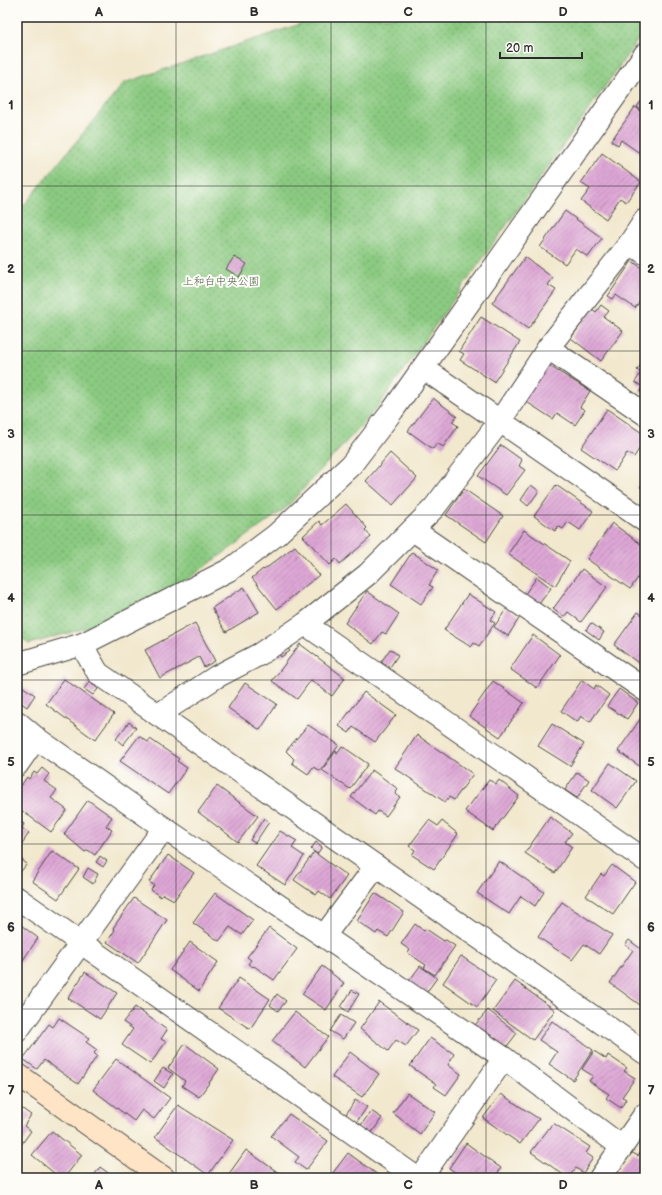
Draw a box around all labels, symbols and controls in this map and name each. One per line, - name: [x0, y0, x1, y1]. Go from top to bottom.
- text: A: [94, 4, 103, 20]
- text: B: [249, 4, 259, 20]
- text: C: [403, 4, 413, 20]
- text: D: [558, 4, 568, 20]
- scale bar: [500, 34, 582, 60]
- text: 20 m: [506, 41, 533, 56]
- text: 1: [8, 97, 14, 113]
- text: 1: [648, 97, 654, 113]
- text: 2: [7, 261, 15, 277]
- text: 2: [647, 261, 655, 277]
- park label: 上和白中央公園: [183, 275, 260, 288]
- text: 3: [7, 426, 15, 442]
- text: 3: [647, 426, 655, 442]
- text: 4: [7, 590, 15, 606]
- text: 4: [647, 590, 655, 606]
- text: 5: [7, 754, 15, 770]
- text: 5: [647, 754, 655, 770]
- text: 6: [7, 919, 15, 935]
- text: 6: [647, 919, 655, 935]
- text: 7: [7, 1083, 15, 1099]
- text: 7: [647, 1083, 655, 1099]
- text: A: [94, 1177, 103, 1193]
- text: B: [249, 1177, 259, 1193]
- text: C: [403, 1177, 413, 1193]
- text: D: [558, 1177, 568, 1193]

